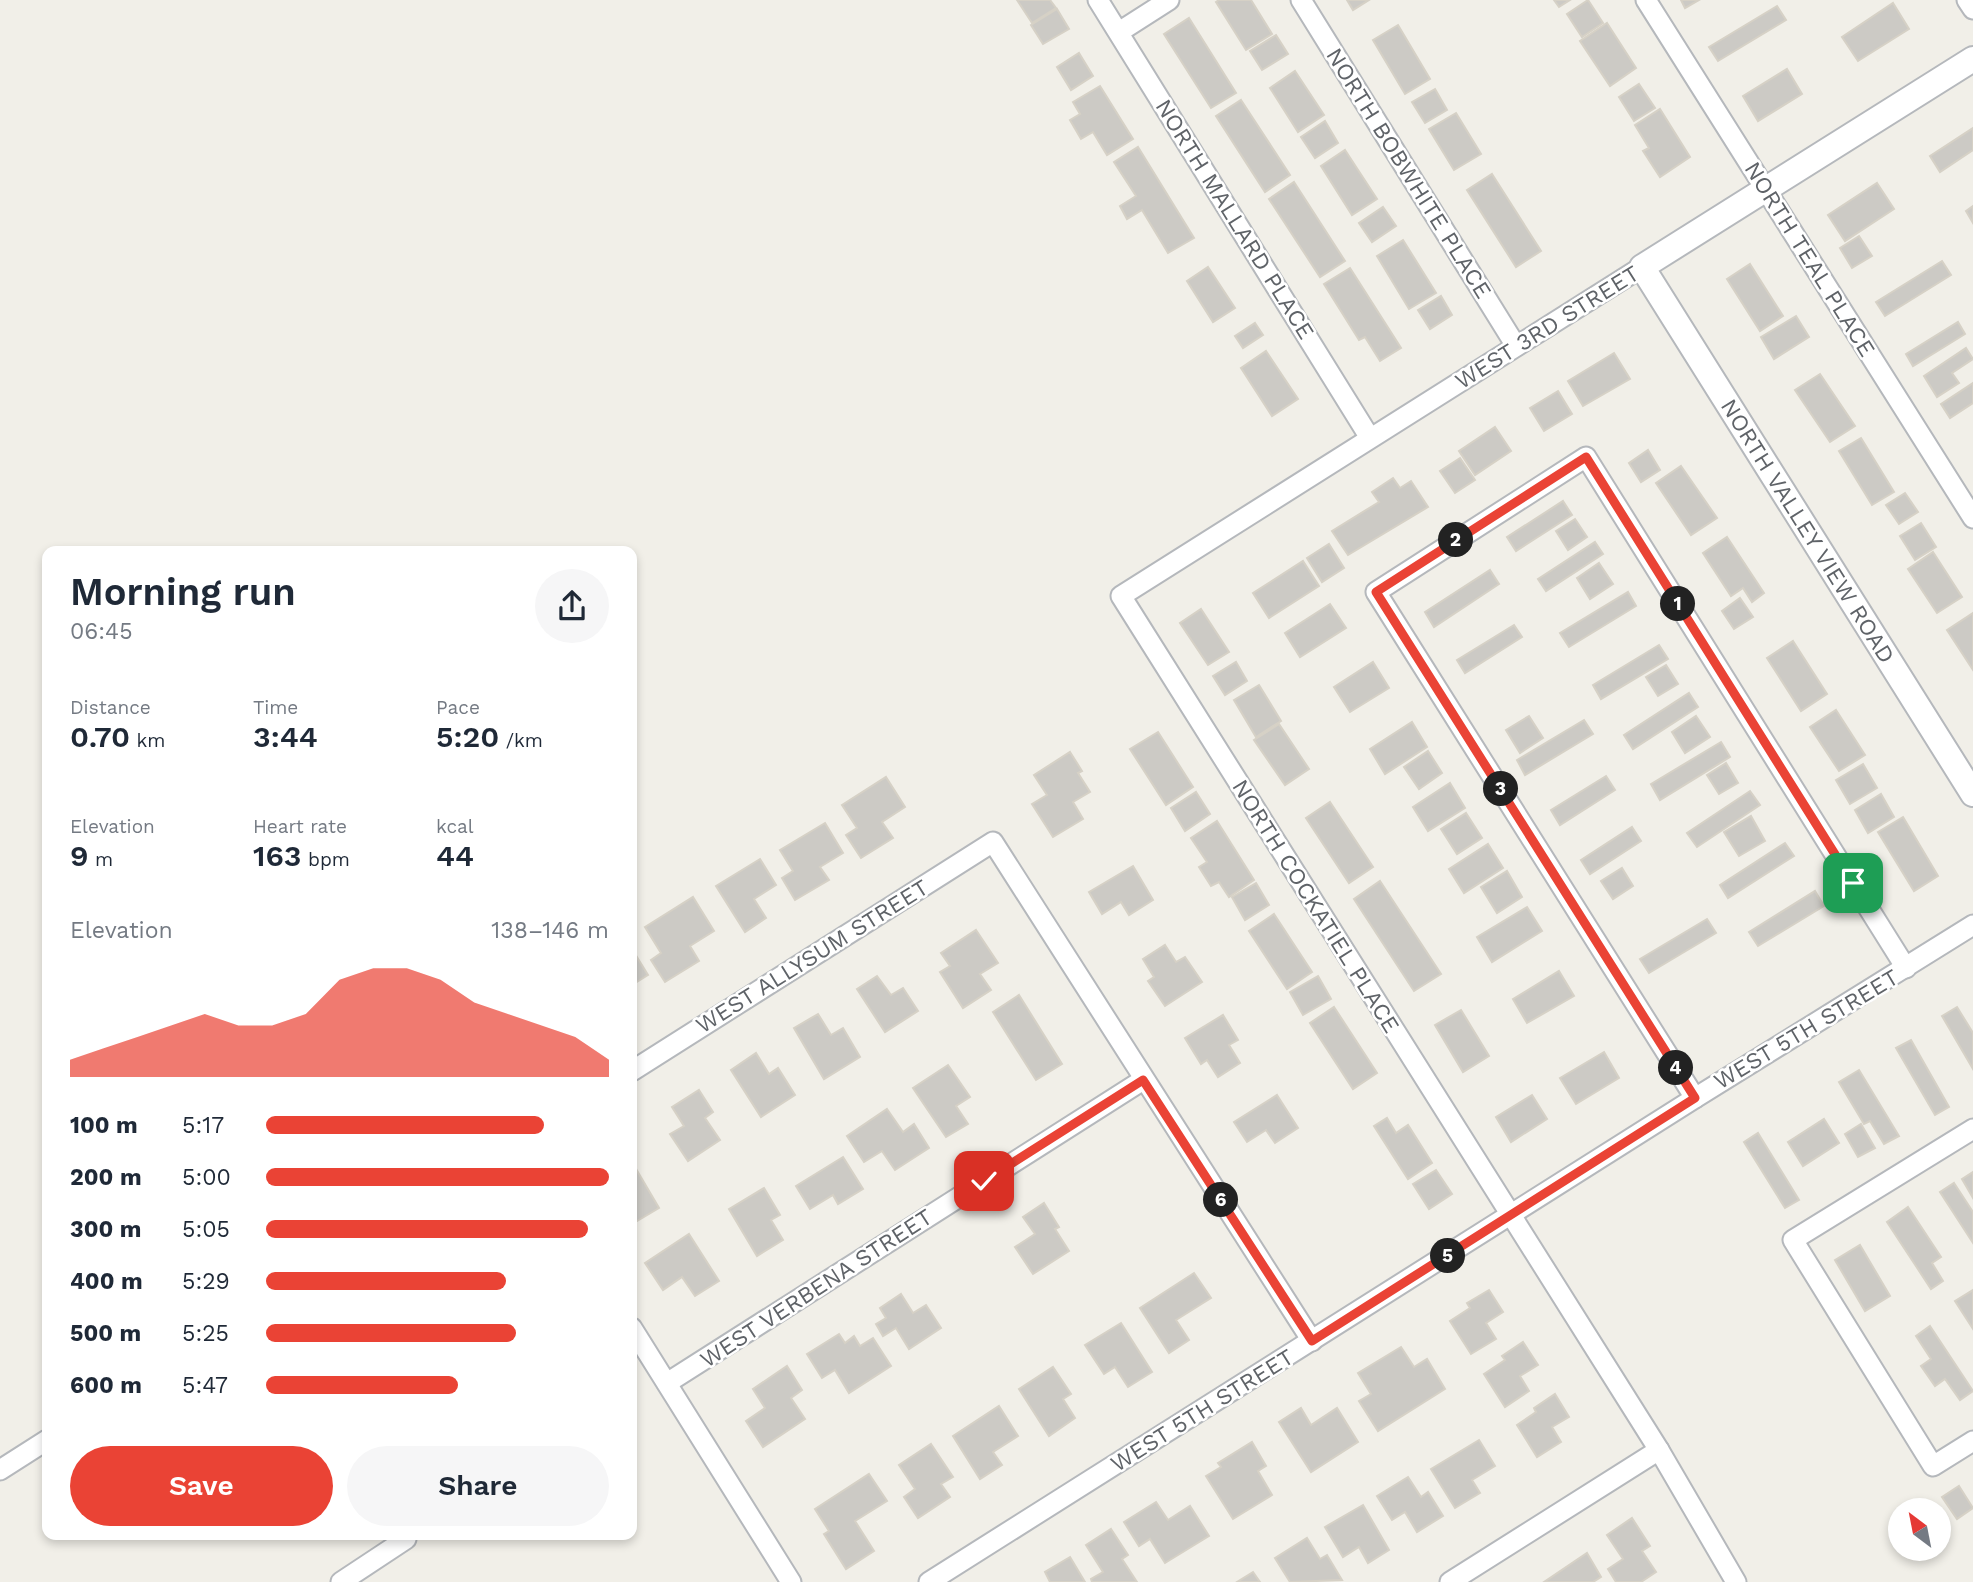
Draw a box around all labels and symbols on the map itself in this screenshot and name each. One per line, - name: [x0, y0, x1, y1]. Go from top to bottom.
- street label: NORTH BOBWHITE PLACE: [1320, 43, 1497, 303]
- street label: NORTH MALLARD PLACE: [1150, 94, 1320, 344]
- street label: NORTH TEAL PLACE: [1739, 157, 1881, 362]
- street label: WEST 3RD STREET: [1450, 260, 1644, 395]
- street label: NORTH VALLEY VIEW ROAD: [1715, 394, 1900, 668]
- pin: 2: [1438, 522, 1474, 558]
- pin: 1: [1660, 586, 1696, 622]
- pin: 3: [1484, 772, 1518, 806]
- street label: NORTH COCKATIEL PLACE: [1226, 775, 1405, 1038]
- pin: [1823, 853, 1883, 913]
- street label: WEST ALLYSUM STREET: [691, 874, 933, 1039]
- street label: WEST 5TH STREET: [1709, 964, 1903, 1095]
- pin: 4: [1658, 1050, 1694, 1086]
- pin: [954, 1151, 1014, 1211]
- pin: 6: [1204, 1182, 1238, 1218]
- street label: WEST VERBENA STREET: [695, 1203, 937, 1374]
- pin: 5: [1430, 1238, 1466, 1274]
- street label: WEST 5TH STREET: [1106, 1343, 1299, 1478]
- north arrow: [1888, 1498, 1951, 1561]

